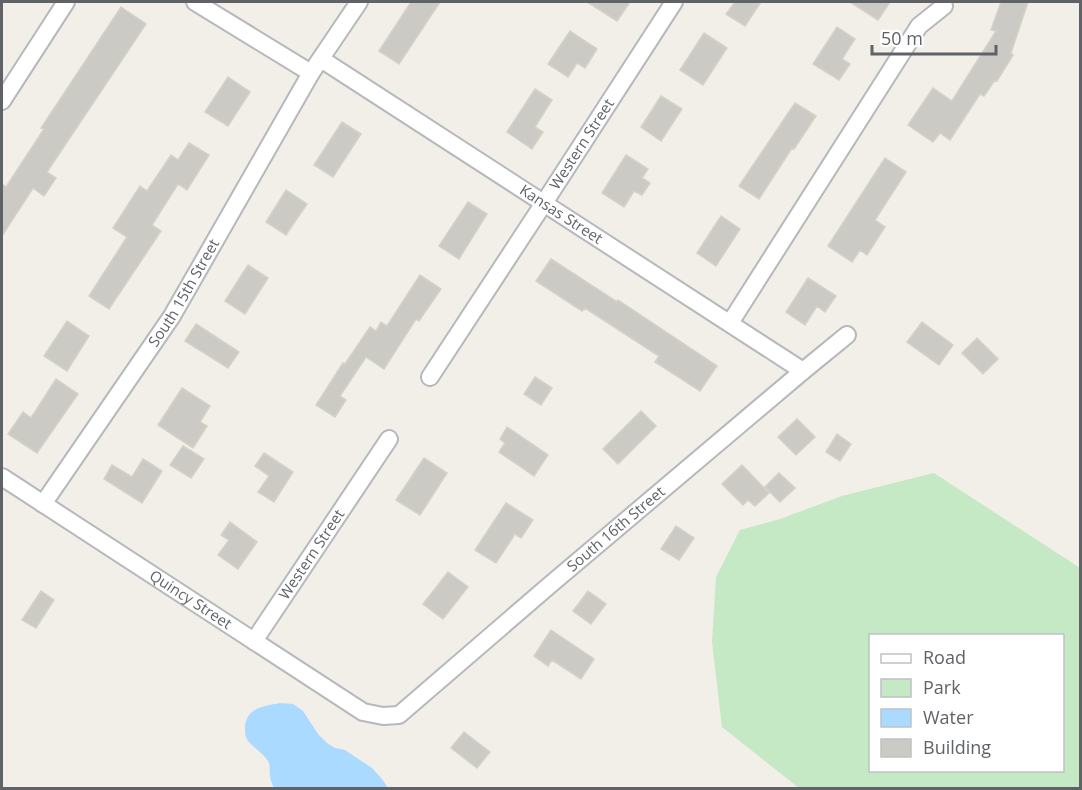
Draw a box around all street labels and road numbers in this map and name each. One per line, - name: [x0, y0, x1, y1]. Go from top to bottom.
- street label: Western Street: [544, 94, 618, 193]
- street label: Kansas Street: [516, 179, 607, 248]
- street label: South 15th Street: [143, 235, 223, 350]
- street label: South 16th Street: [562, 481, 669, 575]
- street label: Western Street: [274, 505, 348, 603]
- street label: Quincy Street: [146, 565, 236, 633]

